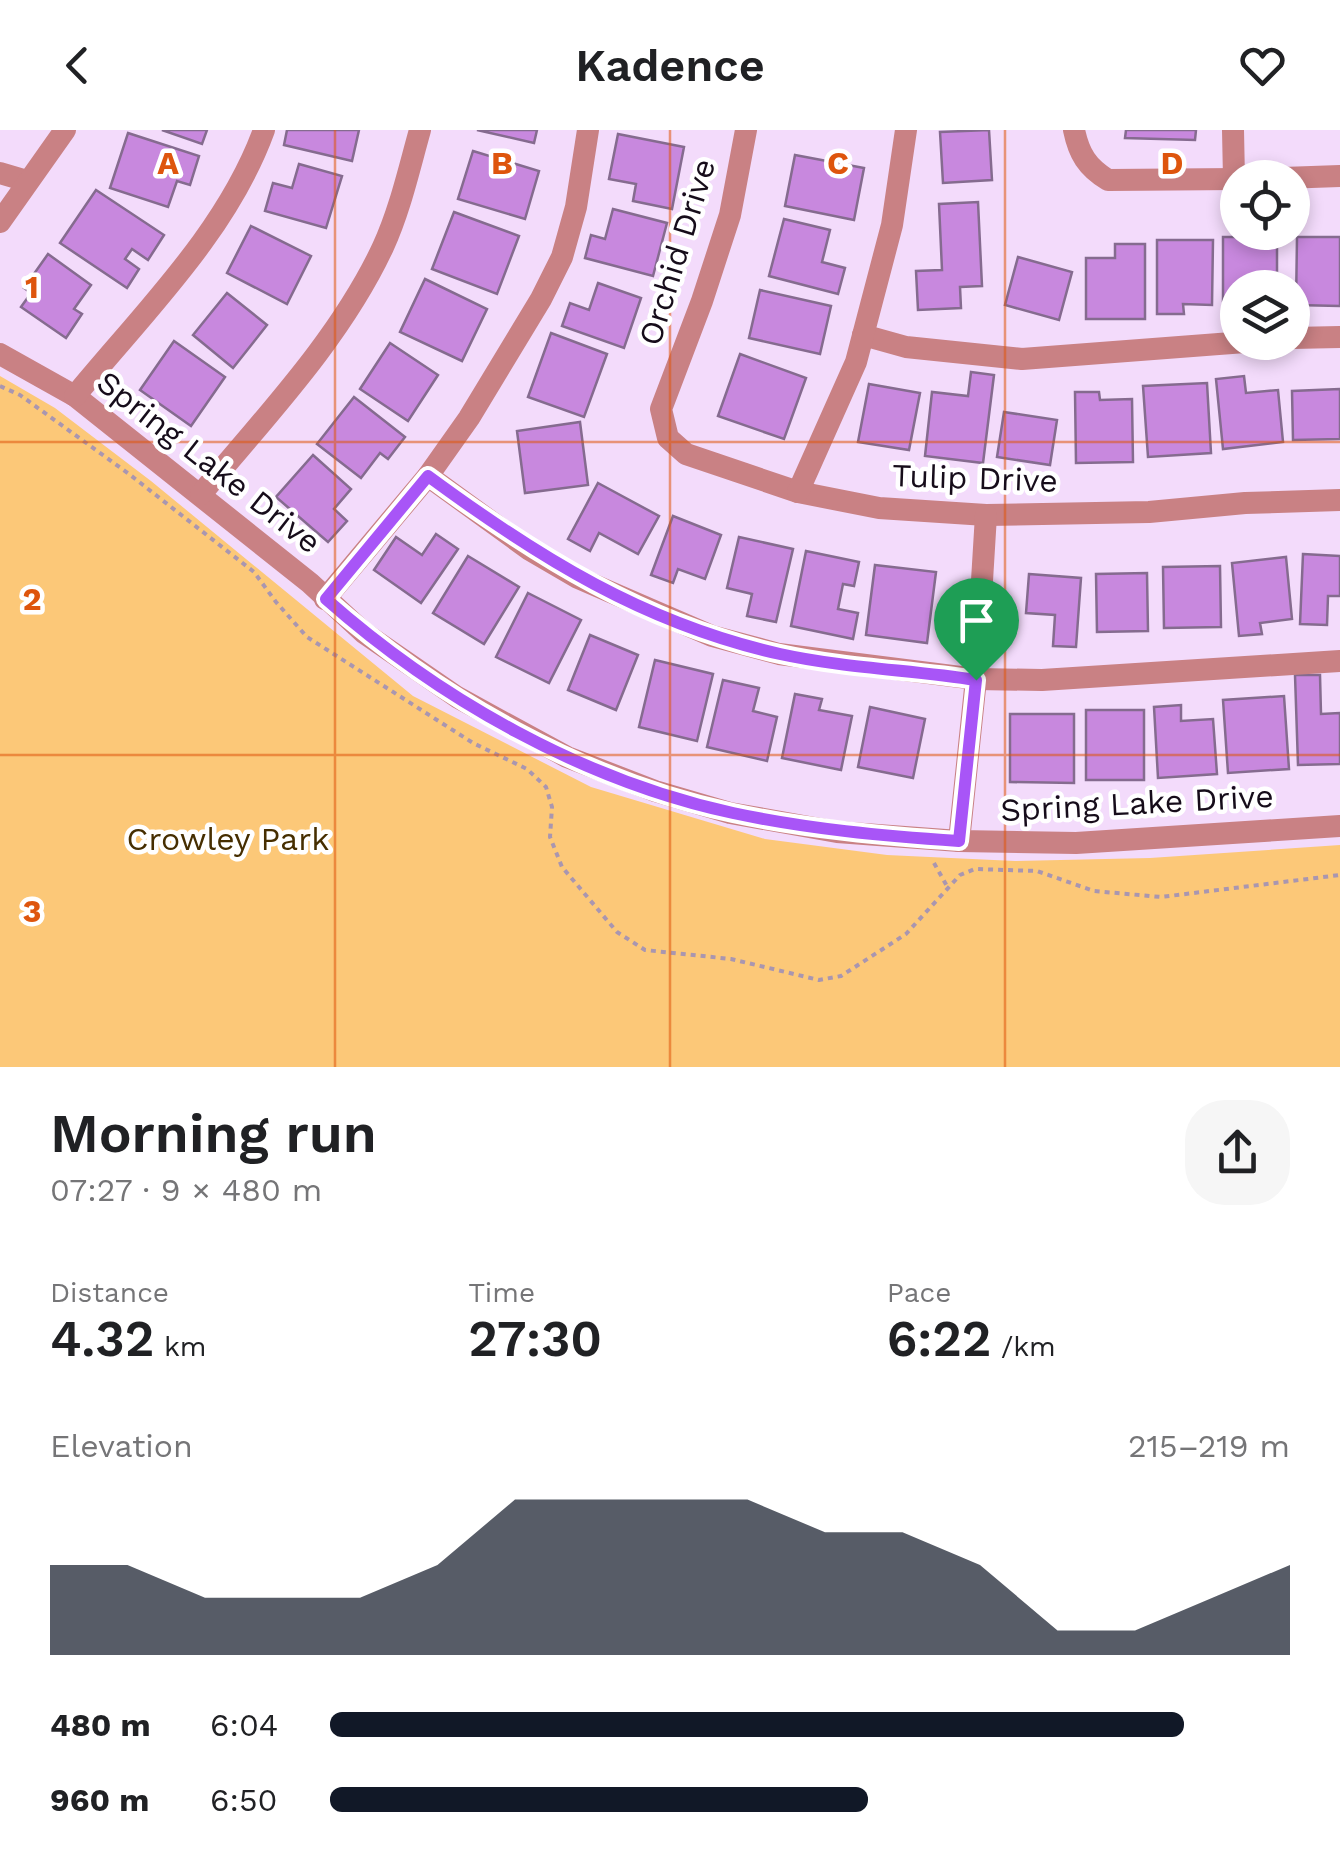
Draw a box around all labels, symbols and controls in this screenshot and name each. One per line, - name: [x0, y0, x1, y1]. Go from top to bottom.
- icon: back: [50, 38, 105, 93]
- icon: heart: [1235, 38, 1290, 93]
- text: Kadence: [575, 39, 765, 92]
- text: A: [157, 144, 179, 182]
- text: B: [491, 144, 513, 182]
- text: C: [827, 144, 849, 182]
- text: D: [1161, 144, 1183, 182]
- street label: Orchid Drive: [631, 154, 723, 350]
- map controls: [1220, 160, 1310, 360]
- button: locate: [1220, 160, 1310, 250]
- text: 1: [25, 268, 39, 306]
- button: layers: [1220, 270, 1310, 360]
- street label: Spring Lake Drive: [90, 363, 328, 561]
- street label: Tulip Drive: [891, 456, 1059, 500]
- pin: [934, 578, 1019, 681]
- text: 2: [22, 580, 42, 618]
- icon: arrive: [949, 593, 1004, 648]
- street label: Spring Lake Drive: [999, 777, 1275, 829]
- park label: Crowley Park: [127, 820, 329, 858]
- text: 3: [23, 892, 41, 930]
- button: share: [1185, 1100, 1290, 1205]
- text: Morning run: [50, 1101, 377, 1165]
- text: 07:27 · 9 × 480 m: [50, 1171, 322, 1209]
- text: Distance: [50, 1276, 169, 1309]
- text: Time: [468, 1276, 535, 1309]
- text: Pace: [887, 1276, 951, 1309]
- text: 4.32: [50, 1309, 154, 1368]
- text: 27:30: [468, 1309, 602, 1368]
- text: 6:22: [887, 1309, 991, 1368]
- text: km: [154, 1330, 206, 1363]
- text: /km: [991, 1330, 1056, 1363]
- text: Elevation: [50, 1427, 193, 1465]
- text: 215–219 m: [1128, 1427, 1290, 1465]
- text: 480 m: [50, 1706, 151, 1744]
- text: 6:04: [210, 1706, 278, 1744]
- text: 960 m: [50, 1781, 149, 1819]
- text: 6:50: [210, 1781, 277, 1819]

